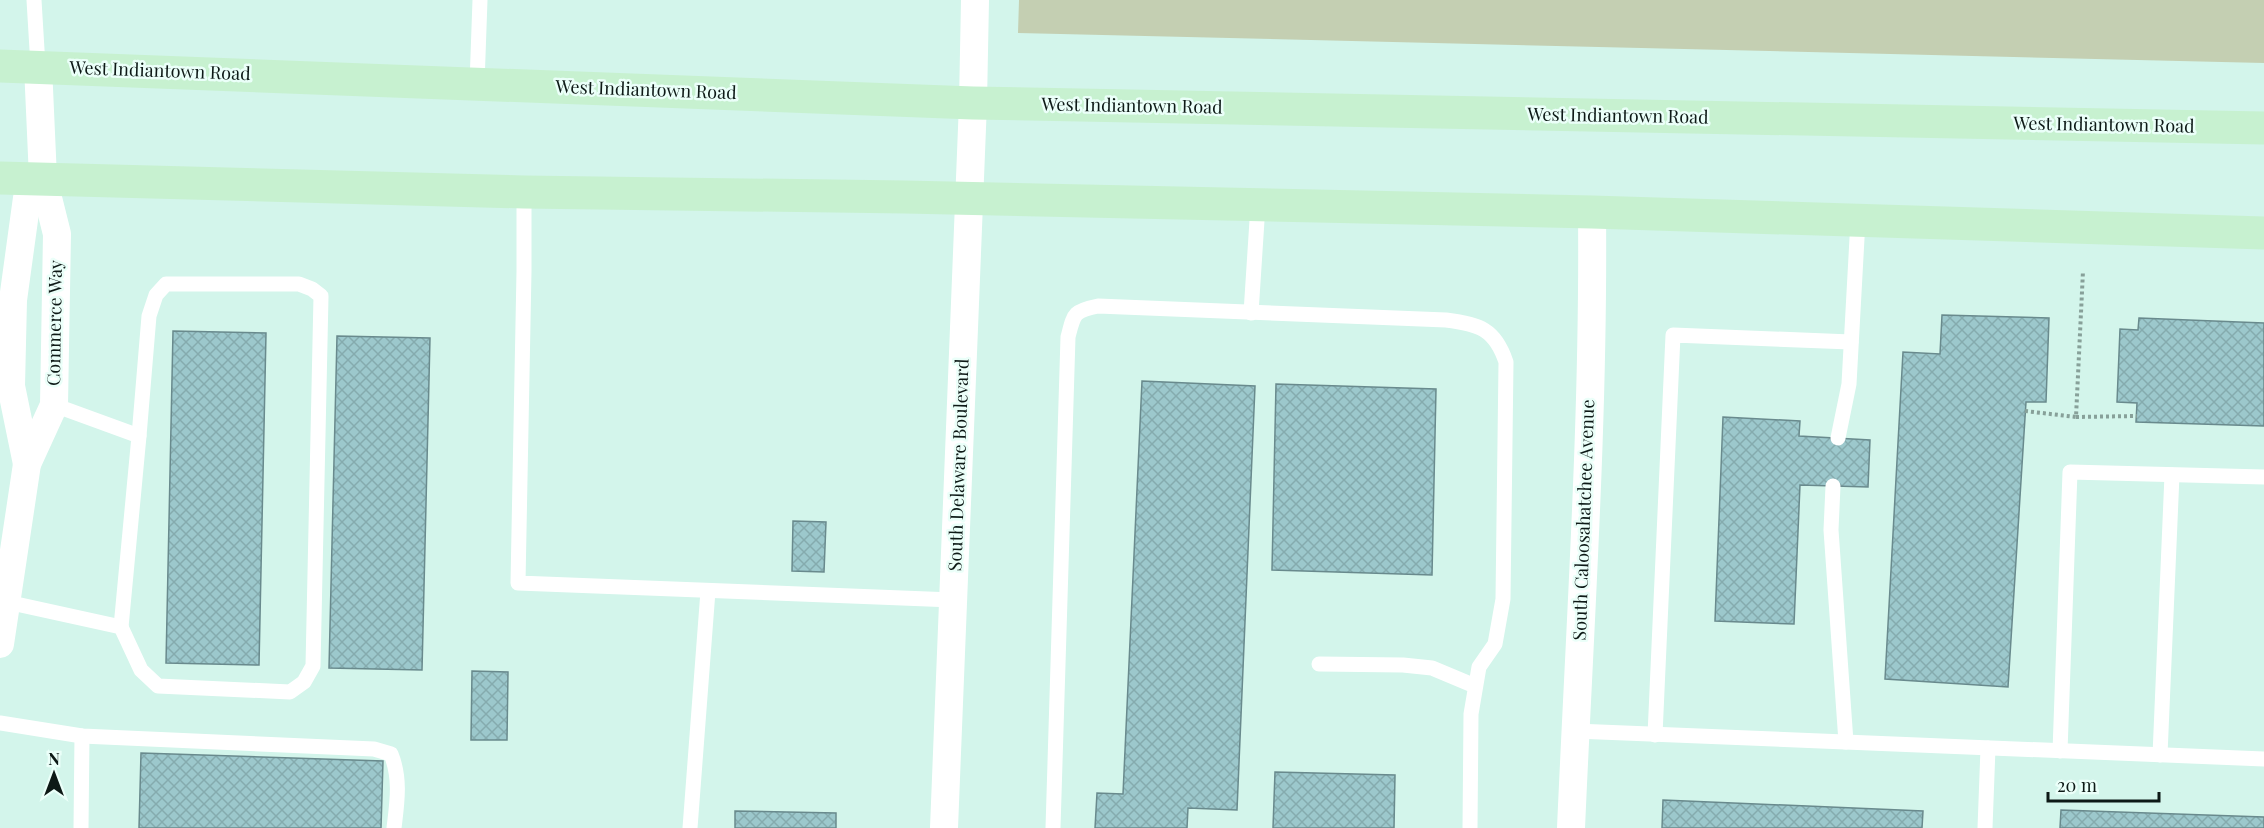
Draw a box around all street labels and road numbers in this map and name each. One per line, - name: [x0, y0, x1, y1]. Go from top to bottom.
- street label: West Indiantown Road: [68, 55, 252, 85]
- street label: West Indiantown Road: [554, 74, 738, 104]
- street label: West Indiantown Road: [1040, 91, 1223, 119]
- street label: West Indiantown Road: [1526, 101, 1709, 129]
- street label: West Indiantown Road: [2012, 110, 2195, 138]
- street label: Commerce Way: [41, 260, 67, 386]
- street label: South Delaware Boulevard: [942, 358, 974, 572]
- street label: South Caloosahatchee Avenue: [1567, 399, 1599, 641]

